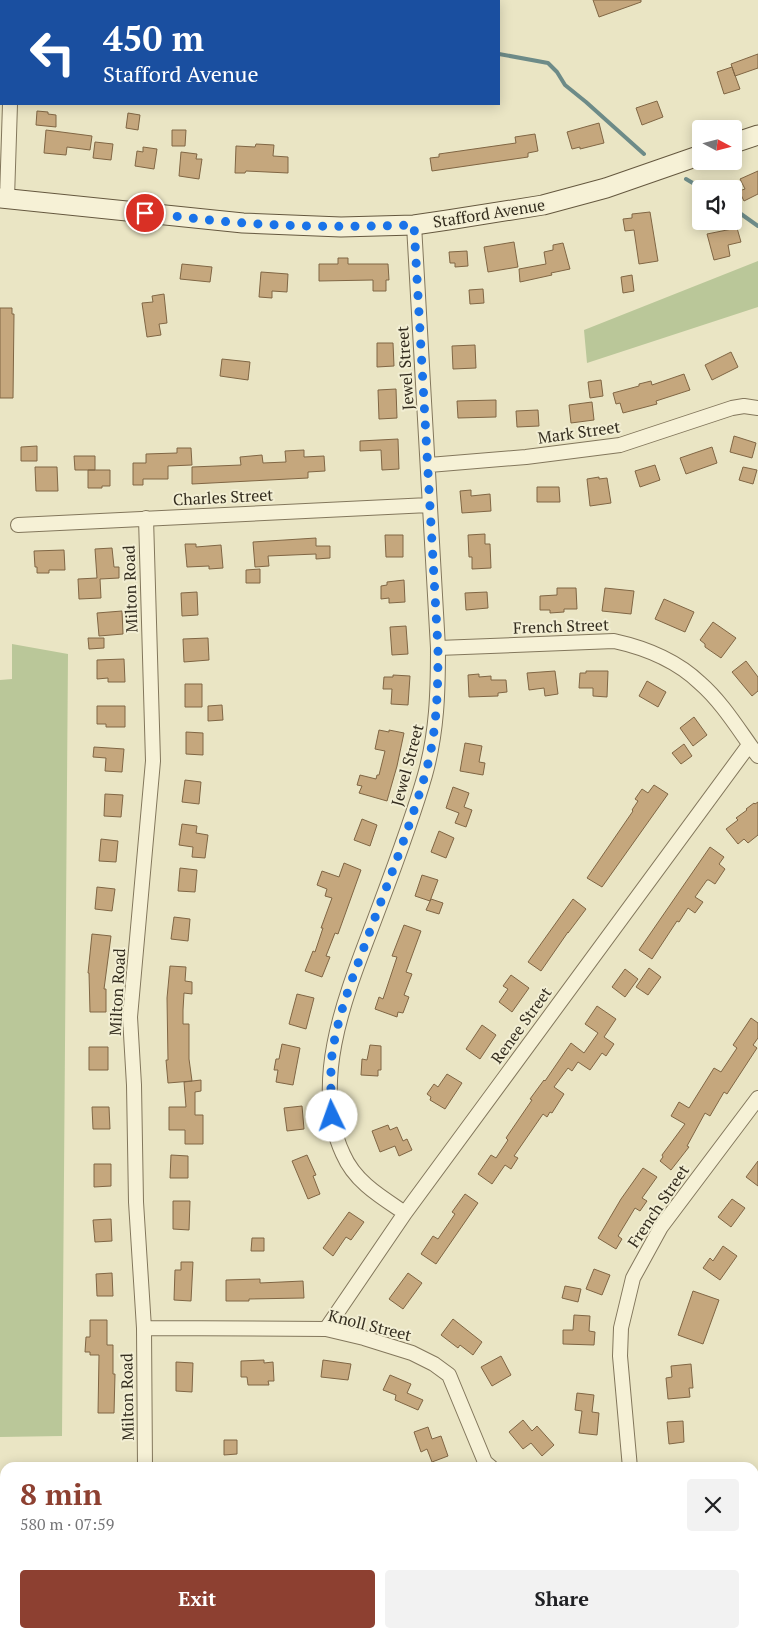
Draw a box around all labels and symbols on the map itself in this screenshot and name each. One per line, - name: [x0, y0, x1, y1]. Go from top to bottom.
- north arrow: [692, 120, 742, 170]
- pin: [124, 192, 166, 234]
- street label: Stafford Avenue: [431, 193, 547, 233]
- street label: Jewel Street: [391, 325, 419, 411]
- street label: Mark Street: [536, 415, 622, 449]
- street label: Charles Street: [172, 483, 274, 511]
- street label: Milton Road: [117, 545, 143, 633]
- street label: French Street: [513, 613, 609, 639]
- street label: Jewel Street: [385, 721, 429, 809]
- street label: Milton Road: [104, 948, 130, 1036]
- street label: Renee Street: [486, 982, 556, 1068]
- position arrow: [305, 1089, 357, 1141]
- street label: French Street: [622, 1160, 694, 1252]
- street label: Knoll Street: [326, 1304, 414, 1346]
- street label: Milton Road: [115, 1353, 139, 1441]

